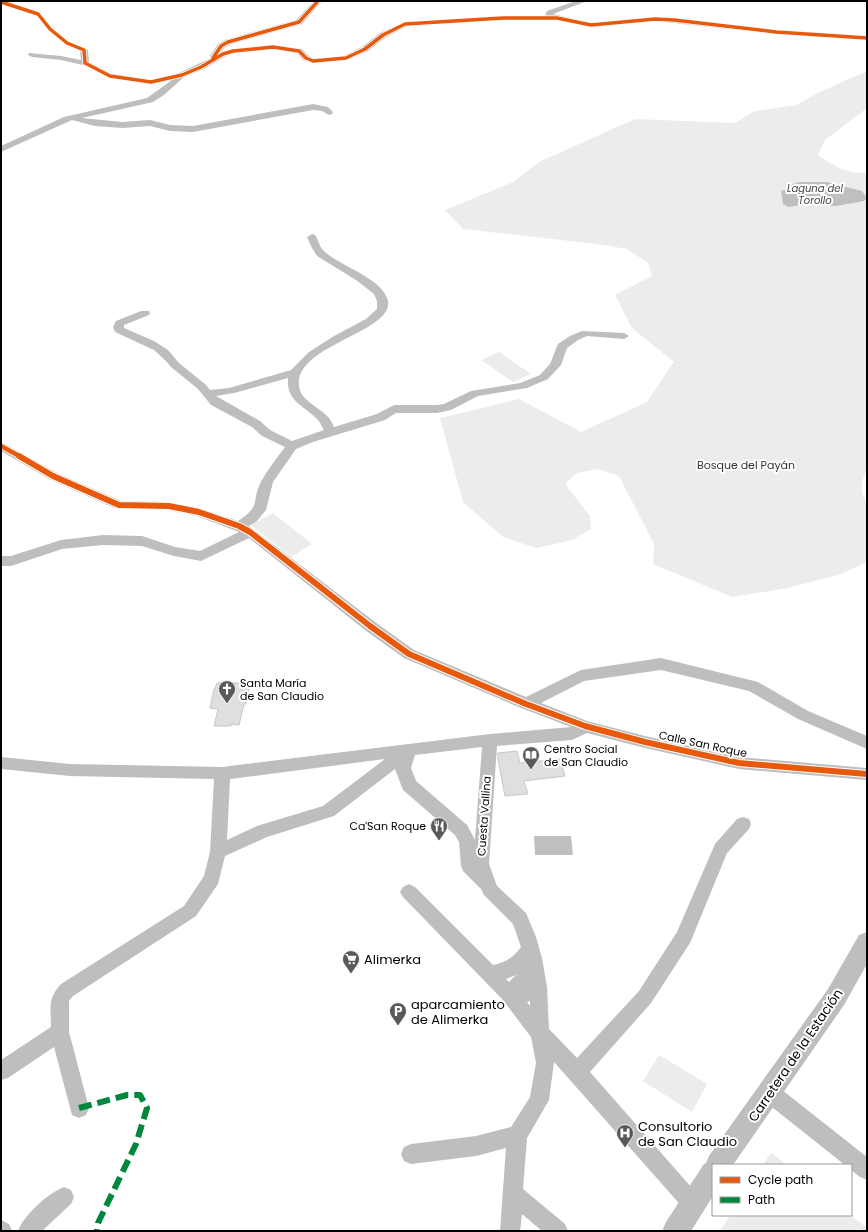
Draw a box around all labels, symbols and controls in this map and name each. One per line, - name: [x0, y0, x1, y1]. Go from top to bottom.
- water label: Laguna del Torollo: [787, 181, 843, 208]
- park label: Bosque del Payán: [697, 457, 795, 473]
- place label: Santa María de San Claudio: [240, 675, 324, 704]
- church icon: Santa María de San Claudio: [217, 679, 237, 704]
- street label: Calle San Roque: [657, 727, 749, 761]
- place label: Centro Social de San Claudio: [544, 741, 628, 770]
- library icon: Centro Social de San Claudio: [521, 745, 541, 770]
- street label: Cuesta Vallina: [473, 776, 495, 856]
- restaurant icon: Ca'San Roque: [429, 816, 449, 841]
- place label: Ca'San Roque: [349, 818, 426, 834]
- supermarket icon: Alimerka: [341, 949, 361, 974]
- place label: Alimerka: [364, 950, 421, 969]
- street label: Carretera de la Estación: [744, 985, 847, 1126]
- place label: aparcamiento de Alimerka: [411, 995, 505, 1029]
- parking icon: aparcamiento de Alimerka: [388, 1001, 408, 1026]
- place label: Consultorio de San Claudio: [638, 1117, 737, 1151]
- hospital icon: Consultorio de San Claudio: [615, 1123, 635, 1148]
- legend: [712, 1164, 852, 1216]
- text: Cycle path: [748, 1171, 813, 1188]
- text: Path: [748, 1191, 775, 1208]

